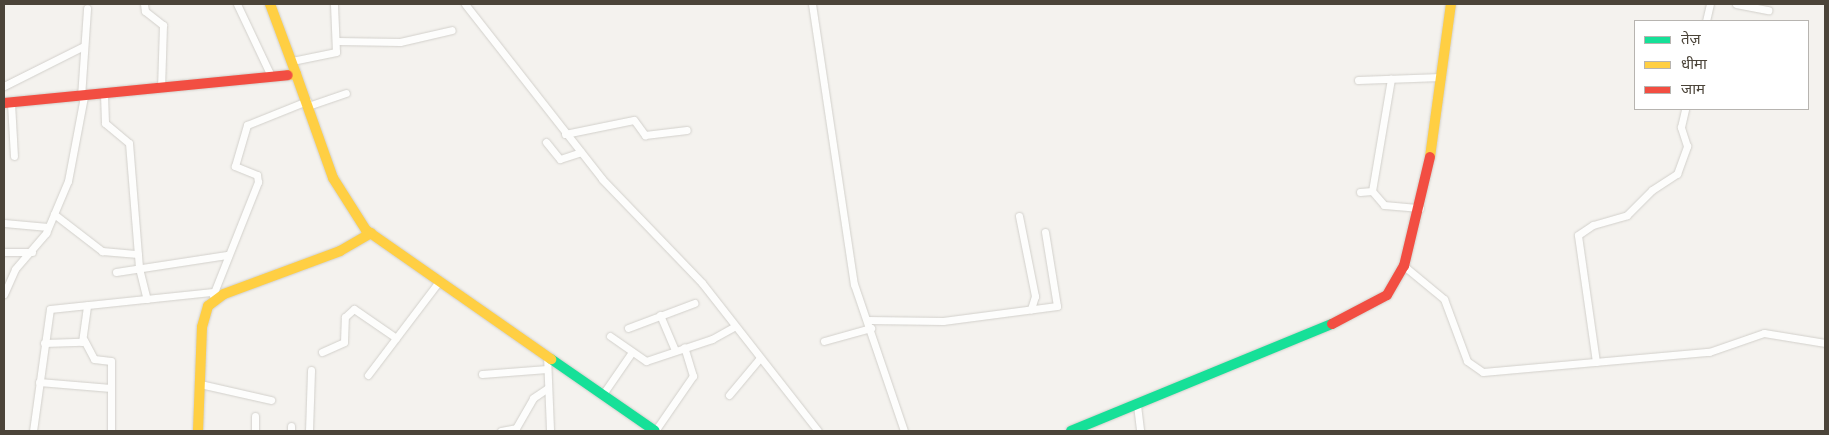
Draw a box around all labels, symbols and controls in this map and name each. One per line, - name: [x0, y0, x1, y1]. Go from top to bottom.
- legend: [1634, 20, 1809, 110]
- text: तेज़: [1681, 30, 1701, 47]
- text: धीमा: [1681, 55, 1707, 72]
- text: जाम: [1681, 80, 1705, 97]

